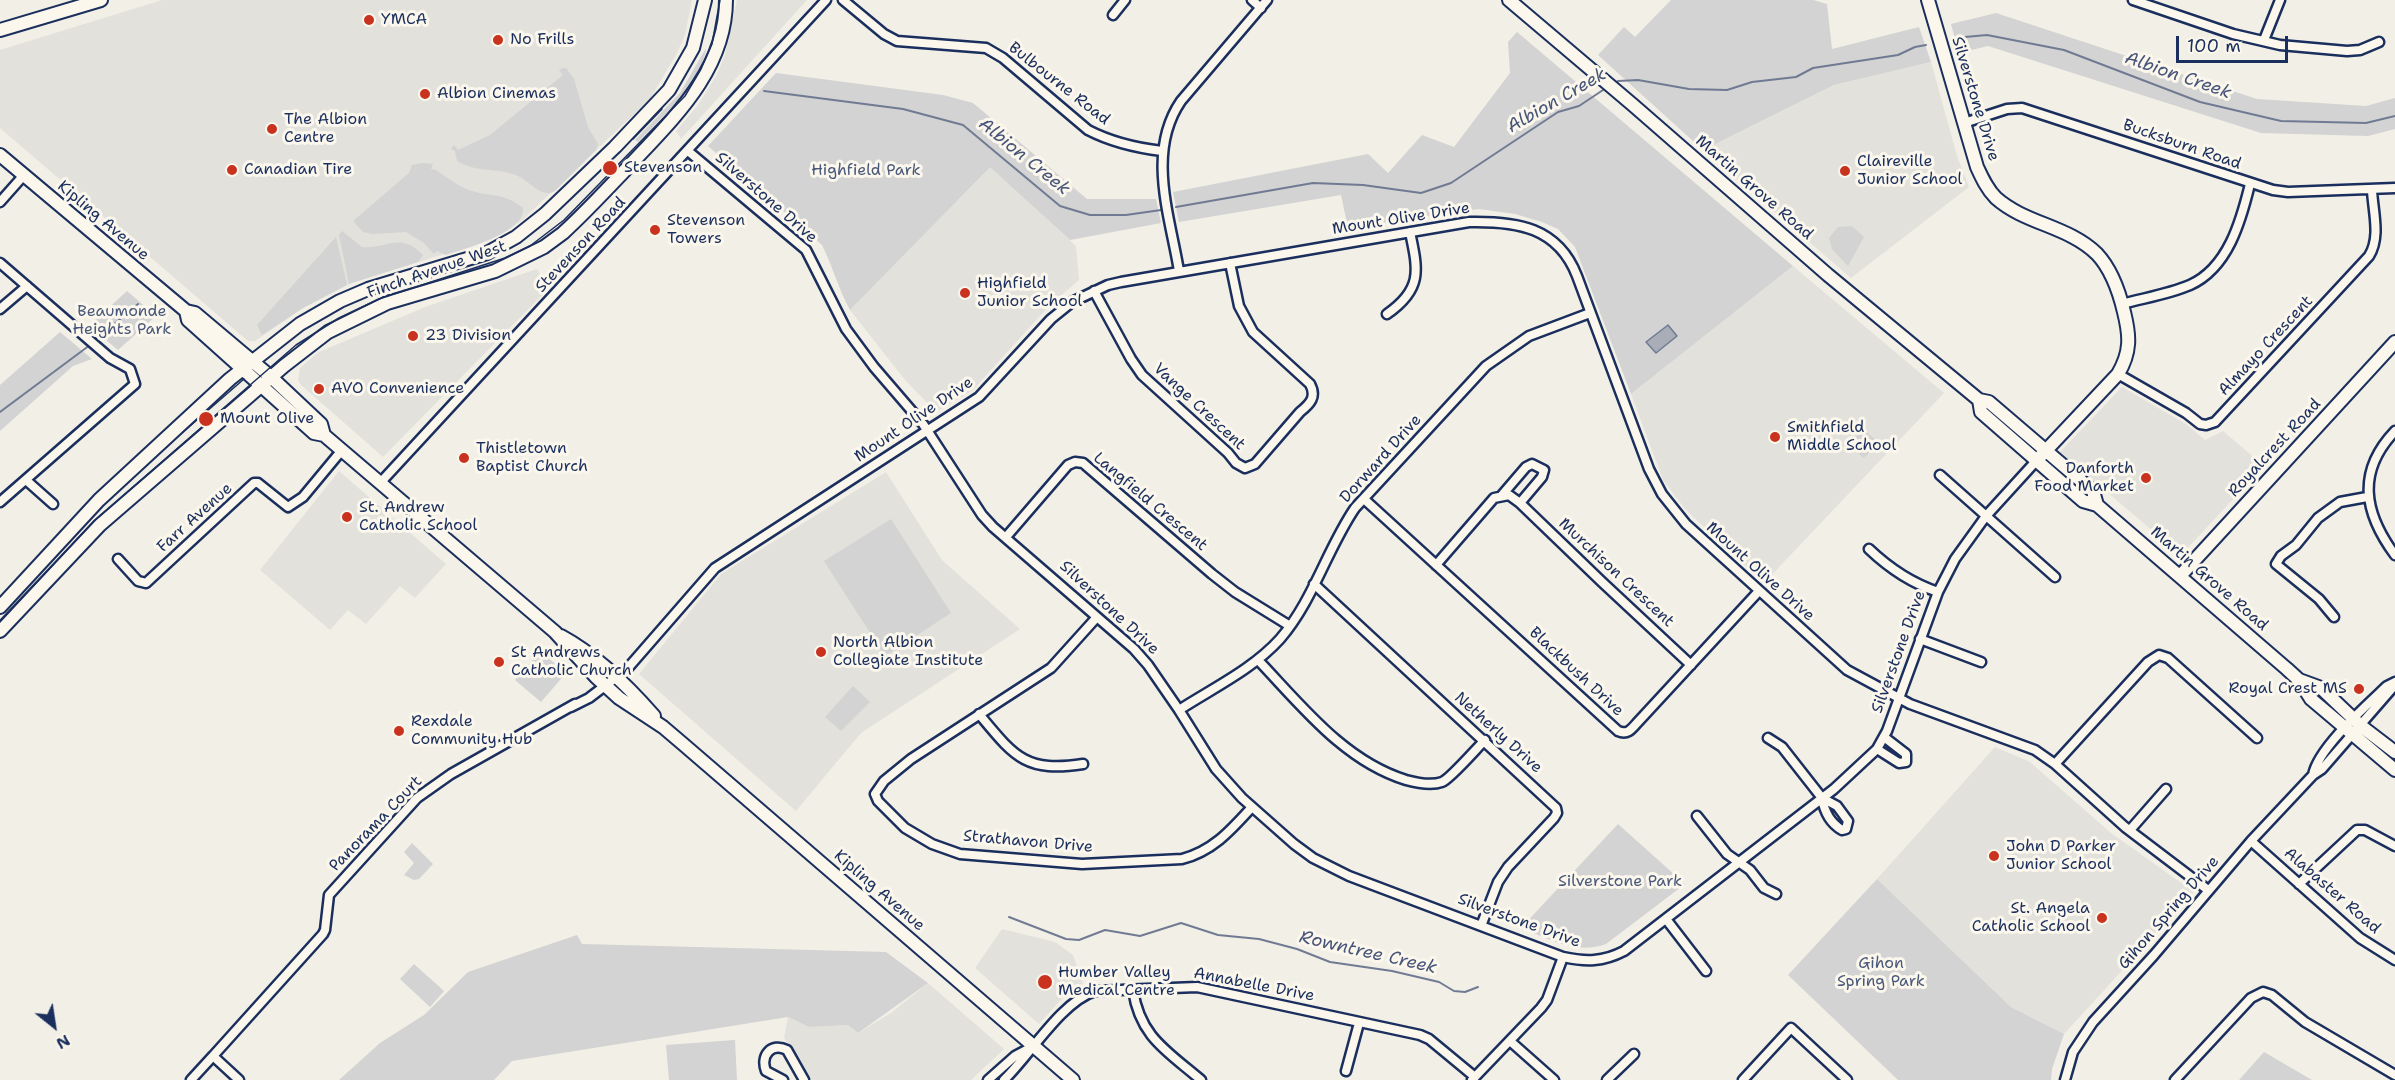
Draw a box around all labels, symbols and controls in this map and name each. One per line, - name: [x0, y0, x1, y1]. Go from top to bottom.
- place label: YMCA: [381, 10, 427, 30]
- marker: YMCA: [362, 13, 376, 27]
- scale bar: [2179, 24, 2292, 62]
- place label: No Frills: [510, 30, 574, 50]
- marker: No Frills: [491, 33, 505, 47]
- street label: Silverstone Drive: [1947, 34, 2003, 164]
- text: 100 m: [2187, 34, 2241, 58]
- street label: Bulbourne Road: [1005, 38, 1113, 130]
- water label: Albion Creek: [2122, 48, 2234, 104]
- water label: Albion Creek: [1503, 64, 1611, 138]
- place label: Albion Cinemas: [437, 84, 556, 104]
- marker: Albion Cinemas: [418, 87, 432, 101]
- place label: The Albion Centre: [284, 110, 367, 148]
- water label: Albion Creek: [974, 114, 1074, 200]
- street label: Bucksburn Road: [2120, 116, 2244, 174]
- marker: The Albion Centre: [265, 122, 279, 136]
- street label: Martin Grove Road: [1691, 132, 1817, 244]
- street label: Silverstone Drive: [711, 148, 821, 248]
- place label: Claireville Junior School: [1857, 152, 1962, 190]
- place label: Stevenson: [624, 158, 702, 178]
- marker: Stevenson: [601, 159, 619, 177]
- place label: Canadian Tire: [244, 160, 352, 180]
- park label: Highfield Park: [811, 161, 921, 181]
- marker: Canadian Tire: [225, 163, 239, 177]
- marker: Claireville Junior School: [1838, 164, 1852, 178]
- street label: Kipling Avenue: [53, 177, 153, 265]
- street label: Stevenson Road: [532, 193, 630, 297]
- street label: Mount Olive Drive: [1331, 199, 1471, 239]
- place label: Stevenson Towers: [667, 211, 745, 249]
- marker: Stevenson Towers: [648, 223, 662, 237]
- street label: Finch Avenue West: [365, 237, 509, 303]
- place label: Highfield Junior School: [977, 274, 1082, 312]
- marker: Highfield Junior School: [958, 286, 972, 300]
- street label: Almayo Crescent: [2215, 292, 2317, 400]
- park label: Beaumonde Heights Park: [73, 302, 171, 340]
- place label: 23 Division: [425, 326, 511, 346]
- marker: 23 Division: [406, 329, 420, 343]
- street label: Vange Crescent: [1149, 359, 1249, 455]
- street label: Mount Olive Drive: [851, 373, 977, 467]
- place label: AVO Convenience: [331, 379, 464, 399]
- marker: AVO Convenience: [312, 382, 326, 396]
- street label: Royalcrest Road: [2225, 395, 2325, 501]
- place label: Mount Olive: [220, 409, 314, 429]
- marker: Mount Olive: [197, 410, 215, 428]
- street label: Dorward Drive: [1336, 411, 1426, 507]
- place label: Smithfield Middle School: [1787, 418, 1896, 456]
- marker: Smithfield Middle School: [1768, 430, 1782, 444]
- place label: Thistletown Baptist Church: [476, 439, 588, 477]
- street label: Langfield Crescent: [1089, 449, 1211, 555]
- marker: Thistletown Baptist Church: [457, 451, 471, 465]
- place label: Danforth Food Market: [2034, 459, 2134, 497]
- marker: Danforth Food Market: [2139, 471, 2153, 485]
- street label: Farr Avenue: [153, 479, 237, 557]
- place label: St. Andrew Catholic School: [359, 498, 477, 536]
- marker: St. Andrew Catholic School: [340, 510, 354, 524]
- street label: Murchison Crescent: [1554, 514, 1678, 632]
- street label: Mount Olive Drive: [1702, 518, 1818, 626]
- street label: Martin Grove Road: [2146, 523, 2272, 635]
- street label: Silverstone Drive: [1055, 557, 1163, 659]
- street label: Silverstone Drive: [1868, 588, 1930, 716]
- street label: Blackbush Drive: [1525, 623, 1627, 721]
- place label: North Albion Collegiate Institute: [833, 633, 983, 671]
- place label: St Andrews Catholic Church: [511, 643, 632, 681]
- marker: North Albion Collegiate Institute: [814, 645, 828, 659]
- marker: St Andrews Catholic Church: [492, 655, 506, 669]
- place label: Royal Crest MS: [2229, 679, 2347, 699]
- marker: Royal Crest MS: [2352, 682, 2366, 696]
- street label: Netherly Drive: [1450, 689, 1546, 777]
- place label: Rexdale Community Hub: [411, 712, 532, 750]
- marker: Rexdale Community Hub: [392, 724, 406, 738]
- street label: Panorama Court: [325, 772, 427, 876]
- street label: Strathavon Drive: [962, 827, 1094, 857]
- place label: John D Parker Junior School: [2006, 837, 2116, 875]
- street label: Alabaster Road: [2280, 844, 2384, 938]
- street label: Kipling Avenue: [830, 846, 928, 936]
- marker: John D Parker Junior School: [1987, 849, 2001, 863]
- street label: Gihon Spring Drive: [2115, 852, 2223, 974]
- park label: Silverstone Park: [1558, 872, 1682, 892]
- street label: Silverstone Drive: [1455, 890, 1583, 952]
- place label: St. Angela Catholic School: [1972, 899, 2090, 937]
- marker: St. Angela Catholic School: [2095, 911, 2109, 925]
- water label: Rowntree Creek: [1297, 927, 1439, 979]
- park label: Gihon Spring Park: [1837, 954, 1925, 992]
- place label: Humber Valley Medical Centre: [1058, 963, 1175, 1001]
- street label: Annabelle Drive: [1192, 964, 1316, 1006]
- marker: Humber Valley Medical Centre: [1036, 973, 1054, 991]
- north arrow: [24, 996, 84, 1056]
- text: N: [53, 1030, 74, 1054]

